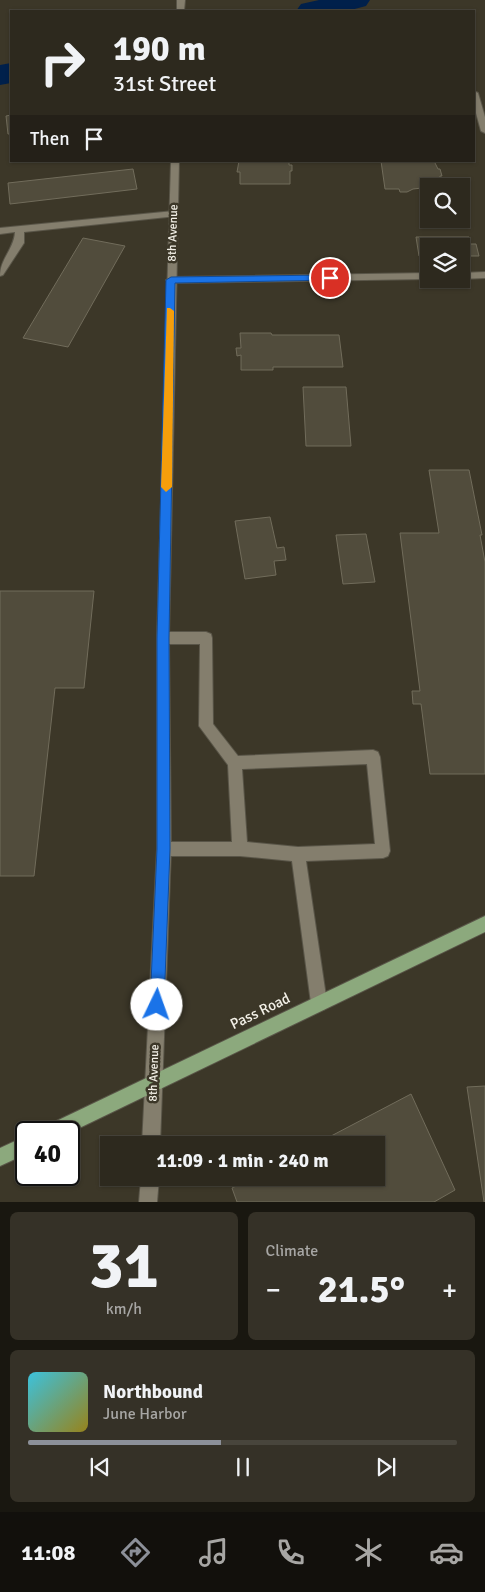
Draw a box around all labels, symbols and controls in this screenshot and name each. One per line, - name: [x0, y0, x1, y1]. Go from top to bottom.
- text: 190 m: [113, 27, 206, 70]
- icon: right: [30, 30, 95, 95]
- text: 31st Street: [113, 70, 216, 97]
- icon: arrive: [80, 125, 108, 153]
- text: Then: [30, 127, 70, 151]
- map controls: [420, 178, 470, 288]
- button: search: [420, 178, 470, 228]
- street label: 8th Avenue: [165, 204, 181, 262]
- button: layers: [420, 238, 470, 288]
- pin: [309, 257, 351, 299]
- icon: arrive: [316, 264, 344, 292]
- position arrow: [130, 978, 182, 1030]
- street label: Pass Road: [227, 989, 293, 1033]
- street label: 8th Avenue: [146, 1044, 162, 1102]
- speed limit sign: 40: [15, 1121, 80, 1186]
- text: 11:09 · 1 min · 240 m: [156, 1149, 329, 1173]
- text: 31: [89, 1226, 159, 1306]
- text: Climate: [266, 1241, 318, 1261]
- text: 21.5°: [317, 1266, 405, 1313]
- text: −: [266, 1273, 281, 1307]
- text: +: [442, 1273, 457, 1307]
- text: km/h: [106, 1299, 142, 1319]
- text: Northbound: [103, 1380, 203, 1404]
- text: June Harbor: [103, 1404, 187, 1424]
- icon: previous: [86, 1453, 114, 1481]
- icon: pause: [229, 1453, 257, 1481]
- icon: next: [372, 1453, 400, 1481]
- icon: directions: [118, 1535, 153, 1570]
- icon: music: [196, 1535, 231, 1570]
- icon: phone: [273, 1535, 308, 1570]
- icon: climate: [351, 1535, 386, 1570]
- icon: car: [429, 1535, 464, 1570]
- text: 11:08: [21, 1539, 75, 1566]

